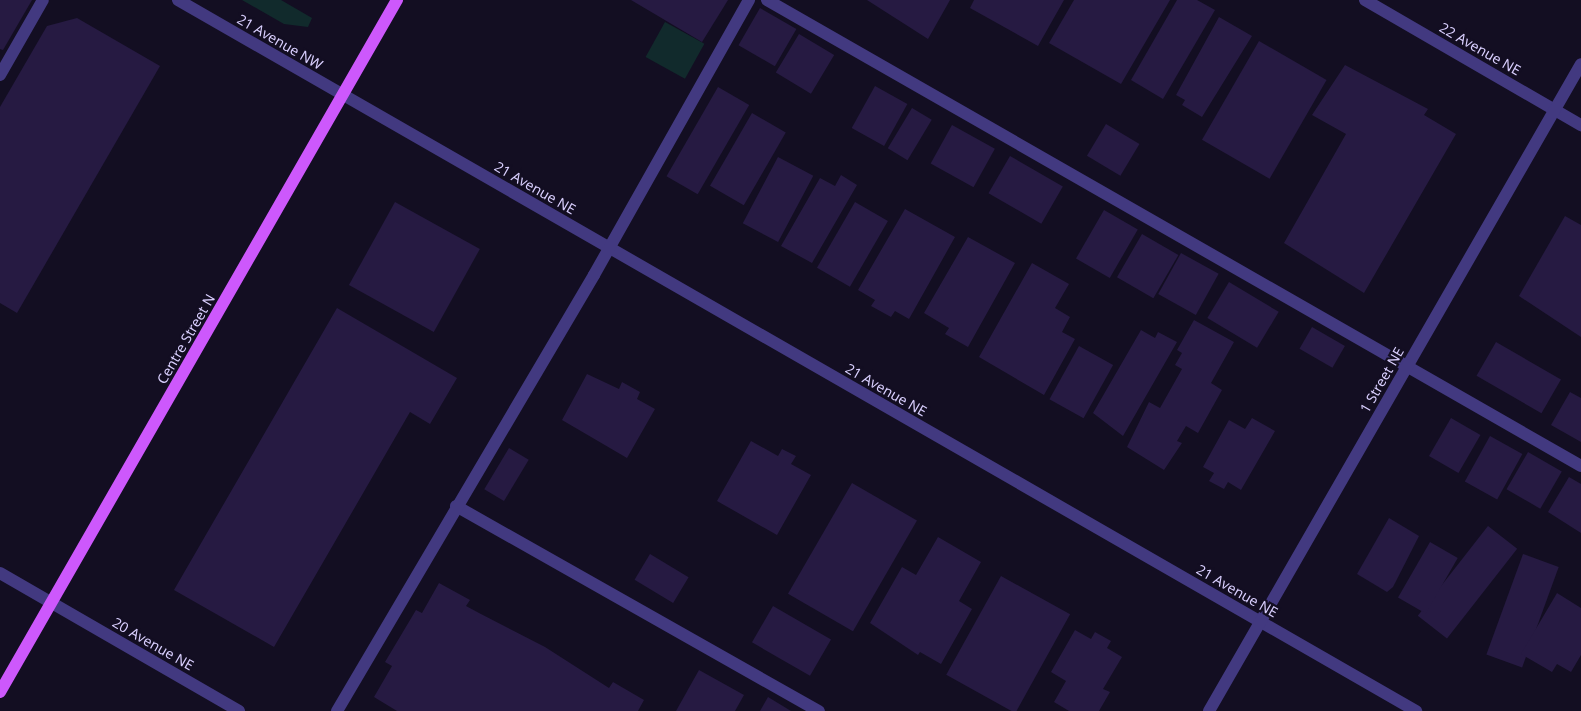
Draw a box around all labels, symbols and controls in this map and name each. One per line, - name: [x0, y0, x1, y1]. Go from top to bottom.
- street label: 21 Avenue NW: [234, 11, 326, 73]
- street label: 22 Avenue NE: [1436, 19, 1524, 79]
- street label: 21 Avenue NE: [491, 158, 579, 218]
- street label: Centre Street N: [154, 291, 218, 387]
- street label: 1 Street NE: [1357, 344, 1407, 416]
- street label: 21 Avenue NE: [842, 360, 930, 420]
- street label: 21 Avenue NE: [1193, 561, 1281, 621]
- street label: 20 Avenue NE: [109, 614, 197, 674]

